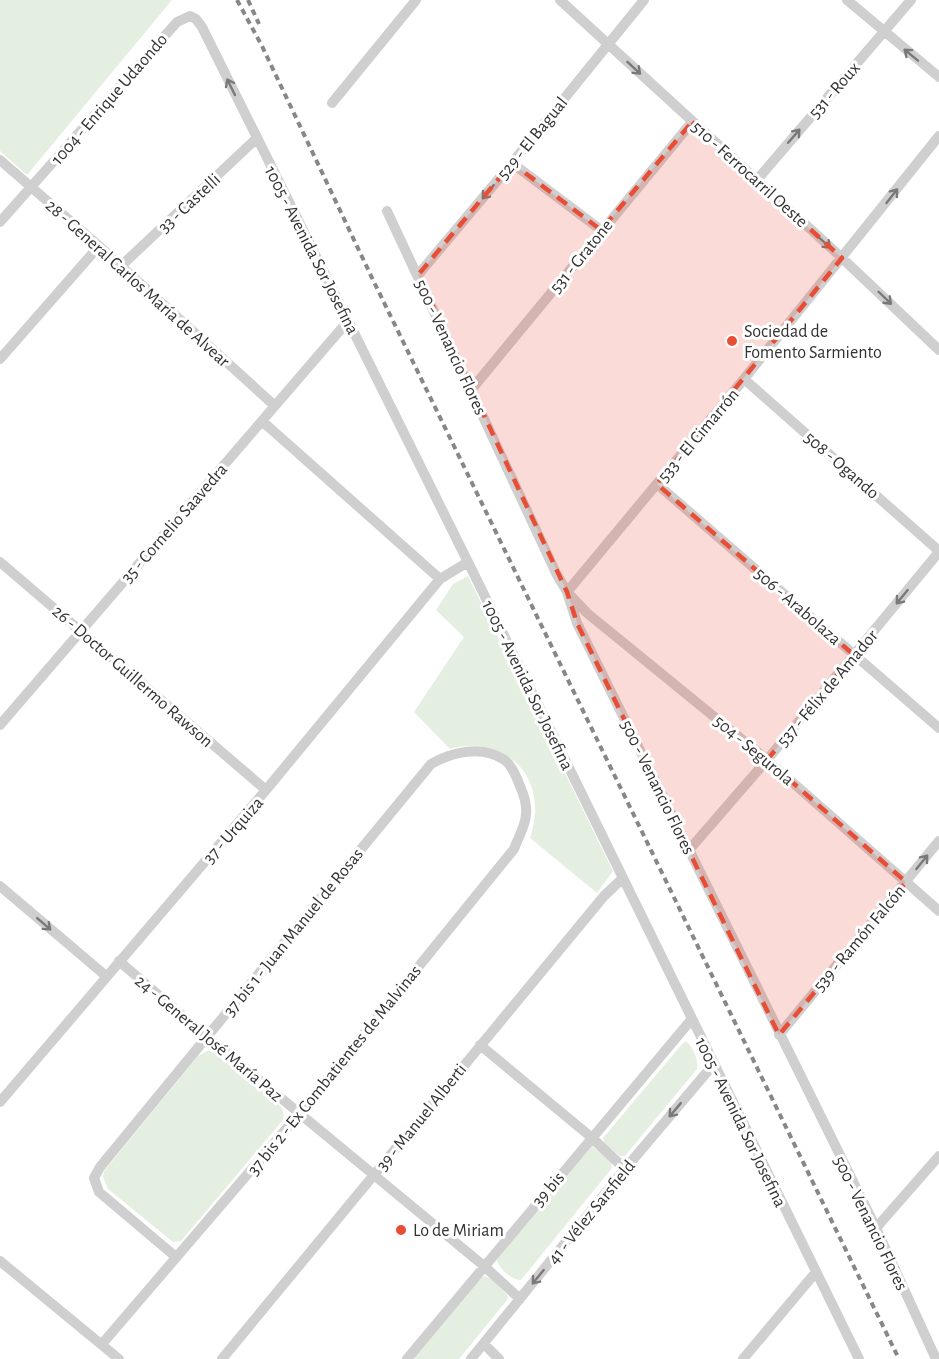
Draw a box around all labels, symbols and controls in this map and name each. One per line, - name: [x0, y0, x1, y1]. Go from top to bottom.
- street label: 1004 - Enrique Udaondo: [48, 31, 171, 169]
- one-way arrow: [904, 48, 920, 61]
- street label: 531 - Roux: [806, 59, 864, 122]
- one-way arrow: [626, 61, 641, 75]
- one-way arrow: [224, 78, 236, 96]
- street label: 529 - El Bagual: [494, 94, 571, 183]
- street label: 510 - Ferrocarril Oeste: [688, 118, 811, 231]
- one-way arrow: [788, 128, 801, 144]
- street label: 1005 - Avenida Sor Josefina: [261, 163, 361, 338]
- street label: 33 - Castelli: [155, 171, 224, 237]
- one-way arrow: [481, 184, 495, 199]
- one-way arrow: [885, 188, 898, 204]
- street label: 28 - General Carlos María de Alvear: [42, 196, 233, 371]
- street label: 531 - Gratone: [547, 216, 617, 297]
- one-way arrow: [817, 235, 832, 249]
- street label: 500 - Venancio Flores: [411, 277, 489, 418]
- one-way arrow: [877, 291, 892, 306]
- place label: Sociedad de Fomento Sarmiento: [744, 323, 882, 362]
- marker: Sociedad de Fomento Sarmiento: [725, 334, 739, 348]
- street label: 533 - El Cimarrón: [655, 386, 743, 486]
- street label: 508 - Ogando: [801, 429, 882, 503]
- street label: 35 - Cornelio Saavedra: [118, 461, 231, 587]
- street label: 506 - Arabolaza: [751, 565, 844, 649]
- one-way arrow: [896, 589, 909, 605]
- street label: 1005 - Avenida Sor Josefina: [478, 598, 576, 773]
- street label: 26 - Doctor Guillermo Rawson: [49, 602, 216, 751]
- street label: 537 - Félix de Amador: [774, 627, 882, 750]
- street label: 504 - Segurola: [710, 712, 797, 789]
- street label: 500 - Venancio Flores: [617, 717, 697, 858]
- street label: 37 - Urquiza: [200, 794, 267, 867]
- street label: 37 bis 1 - Juan Manuel de Rosas: [221, 845, 367, 1020]
- one-way arrow: [916, 854, 929, 870]
- street label: 539 - Ramón Falcón: [810, 882, 909, 995]
- one-way arrow: [36, 917, 51, 931]
- street label: 37 bis 2 - Ex Combatientes de Malvinas: [245, 962, 425, 1179]
- street label: 24 - General José María Paz: [131, 972, 285, 1106]
- street label: 1005 - Avenida Sor Josefina: [691, 1035, 789, 1210]
- street label: 39 - Manuel Alberti: [373, 1061, 470, 1175]
- one-way arrow: [668, 1102, 682, 1117]
- street label: 500 - Venancio Flores: [830, 1153, 910, 1294]
- street label: 41 - Vélez Sarsfield: [545, 1157, 639, 1268]
- street label: 39 bis: [529, 1169, 568, 1210]
- place label: Lo de Miriam: [413, 1222, 504, 1240]
- marker: Lo de Miriam: [394, 1223, 408, 1237]
- one-way arrow: [532, 1269, 545, 1285]

